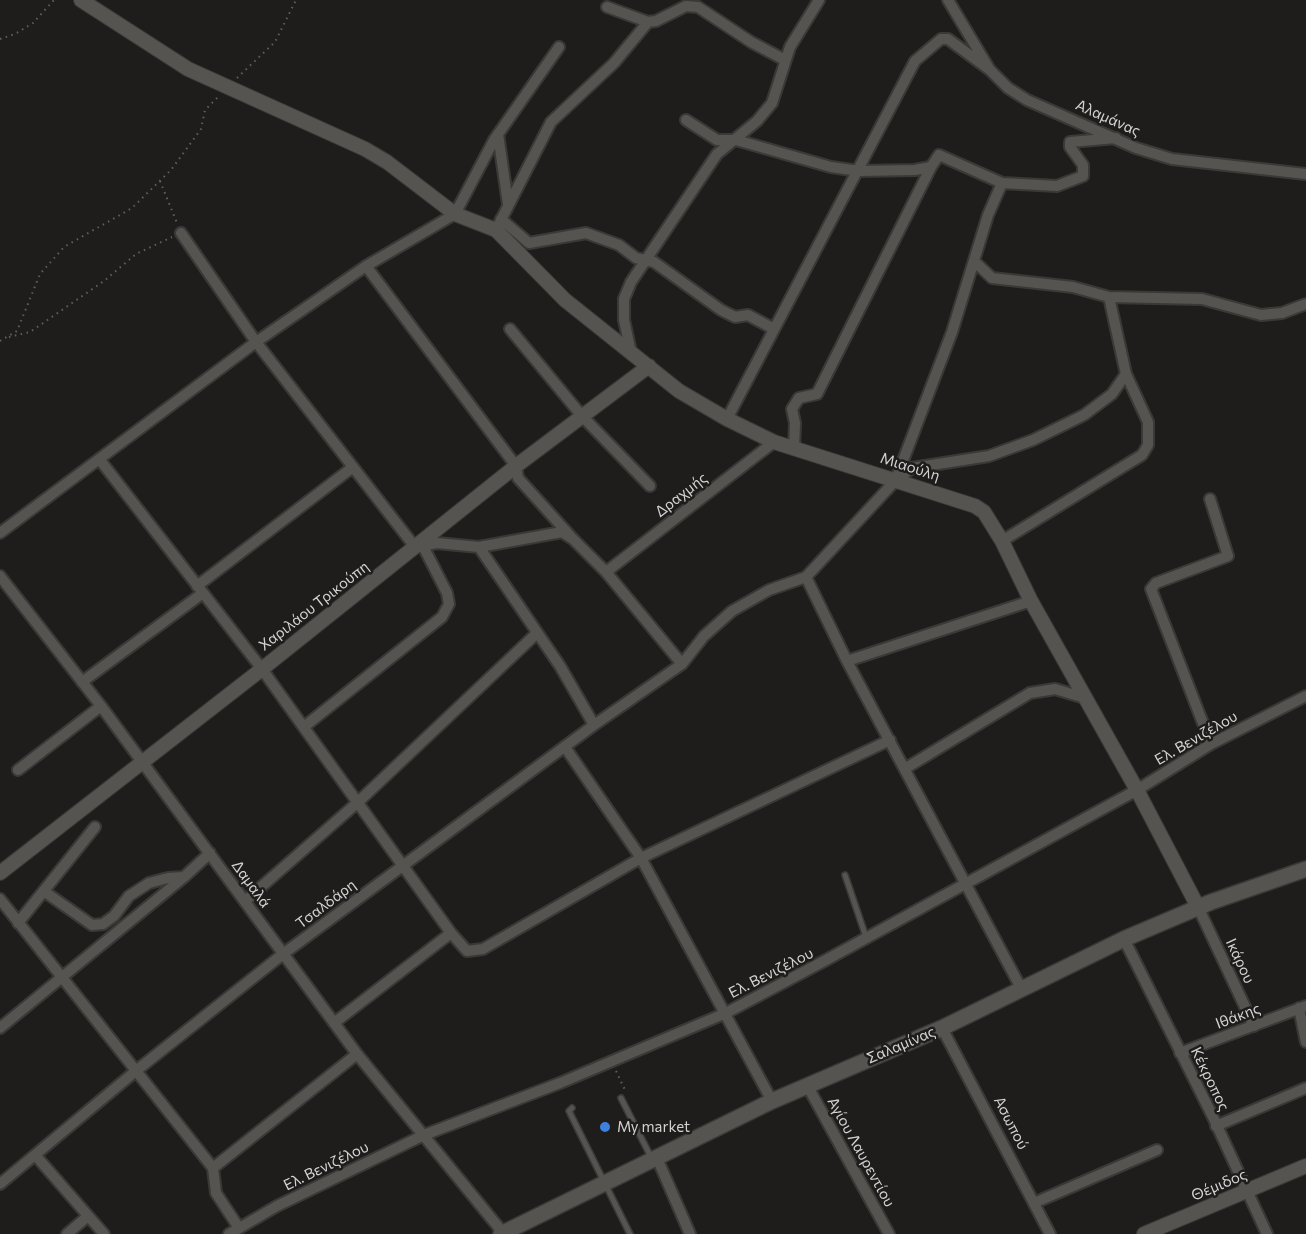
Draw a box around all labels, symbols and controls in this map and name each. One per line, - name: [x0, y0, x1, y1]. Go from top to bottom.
- street label: Αλαμάνας: [1073, 96, 1143, 140]
- street label: Μιαούλη: [878, 449, 942, 485]
- street label: Δραχμής: [651, 469, 711, 521]
- street label: Χαριλάου Τρικούπη: [256, 558, 372, 654]
- street label: Ελ. Βενιζέλου: [1151, 707, 1241, 769]
- street label: Δαμαλά: [228, 857, 274, 911]
- street label: Τσαλδάρη: [292, 876, 360, 932]
- street label: Ικάρου: [1222, 936, 1258, 986]
- street label: Ελ. Βενιζέλου: [726, 944, 816, 1002]
- street label: Ιθάκης: [1213, 999, 1263, 1033]
- street label: Σαλαμίνας: [864, 1023, 938, 1067]
- street label: Κέκροπος: [1187, 1044, 1233, 1114]
- street label: Ασωπού: [990, 1093, 1032, 1153]
- street label: Αγίου Λαυρεντίου: [823, 1094, 899, 1210]
- place label: My market: [617, 1118, 690, 1136]
- marker: My market: [598, 1120, 612, 1134]
- street label: Ελ. Βενιζέλου: [281, 1138, 371, 1194]
- street label: Θέμιδος: [1189, 1165, 1249, 1205]

